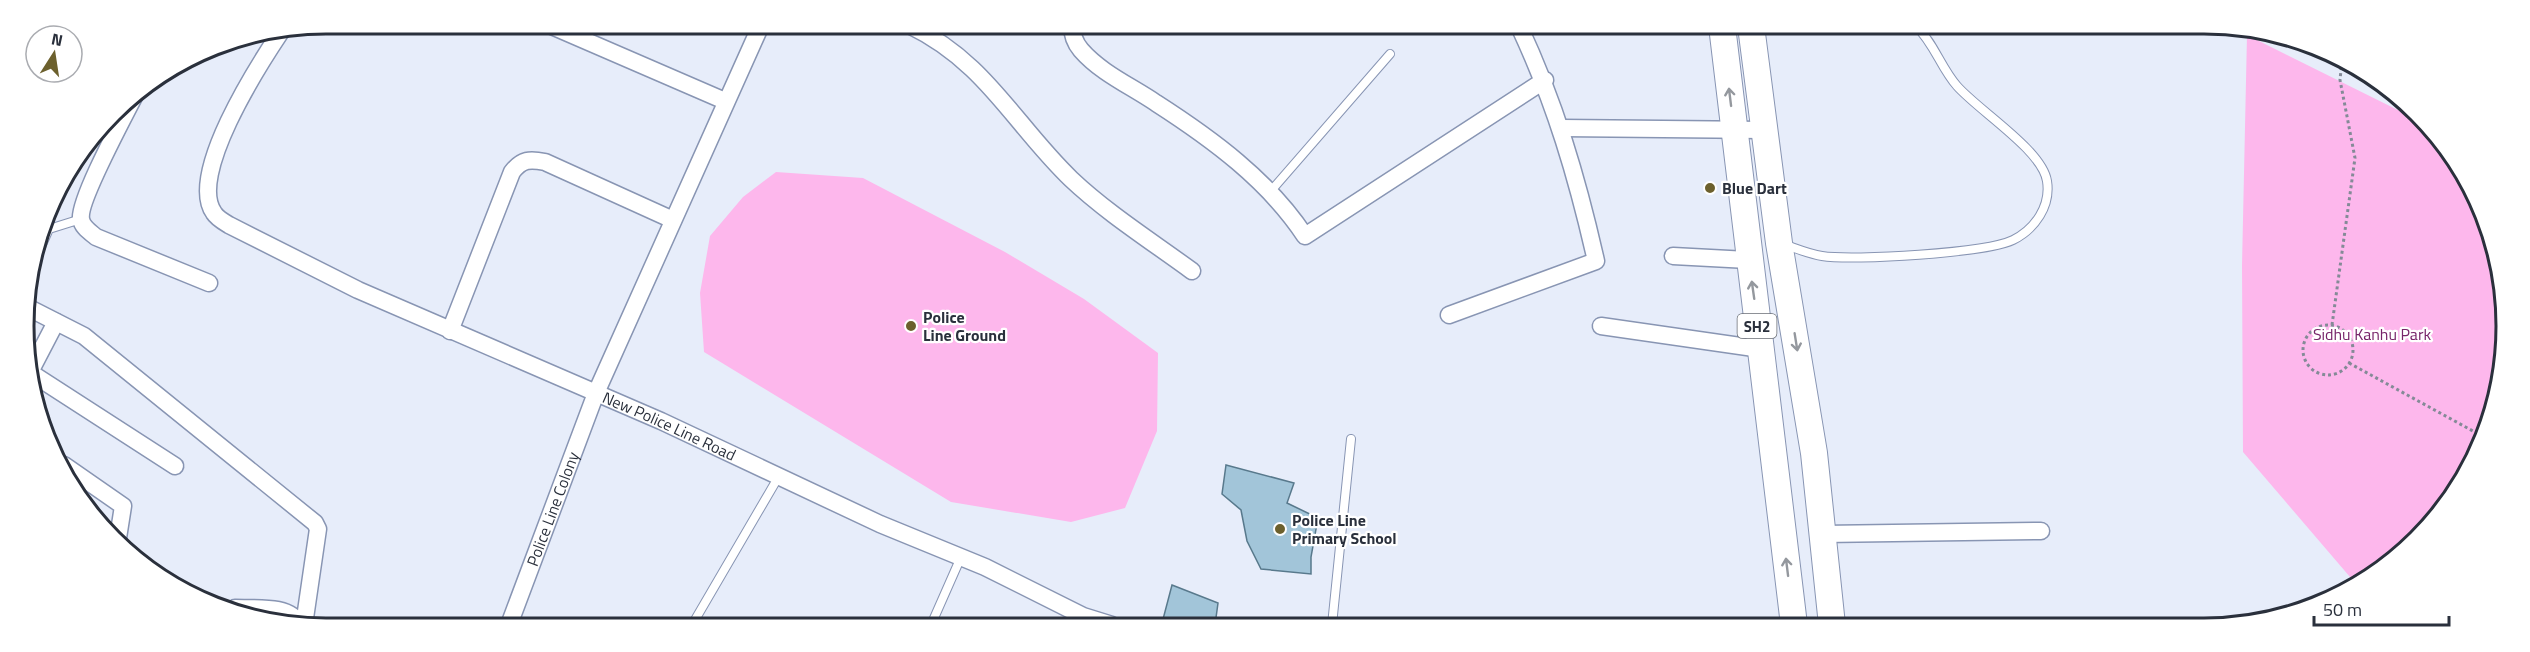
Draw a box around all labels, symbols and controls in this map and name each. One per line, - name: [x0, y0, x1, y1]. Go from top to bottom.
- north arrow: [24, 24, 84, 84]
- text: N: [49, 26, 65, 52]
- one-way arrow: [1724, 87, 1735, 107]
- place label: Blue Dart: [1722, 176, 1787, 200]
- marker: Blue Dart: [1703, 181, 1717, 195]
- one-way arrow: [1747, 281, 1758, 301]
- place label: Police Line Ground: [923, 305, 1006, 347]
- road number: SH2: [1738, 314, 1776, 338]
- marker: Police Line Ground: [904, 319, 918, 333]
- park label: Sidhu Kanhu Park: [2313, 322, 2431, 346]
- one-way arrow: [1790, 332, 1801, 352]
- street label: New Police Line Road: [599, 385, 740, 467]
- street label: Police Line Colony: [520, 448, 585, 569]
- place label: Police Line Primary School: [1292, 508, 1397, 550]
- marker: Police Line Primary School: [1273, 522, 1287, 536]
- one-way arrow: [1781, 558, 1792, 578]
- scale bar: [2314, 589, 2449, 627]
- text: 50 m: [2323, 596, 2362, 623]

